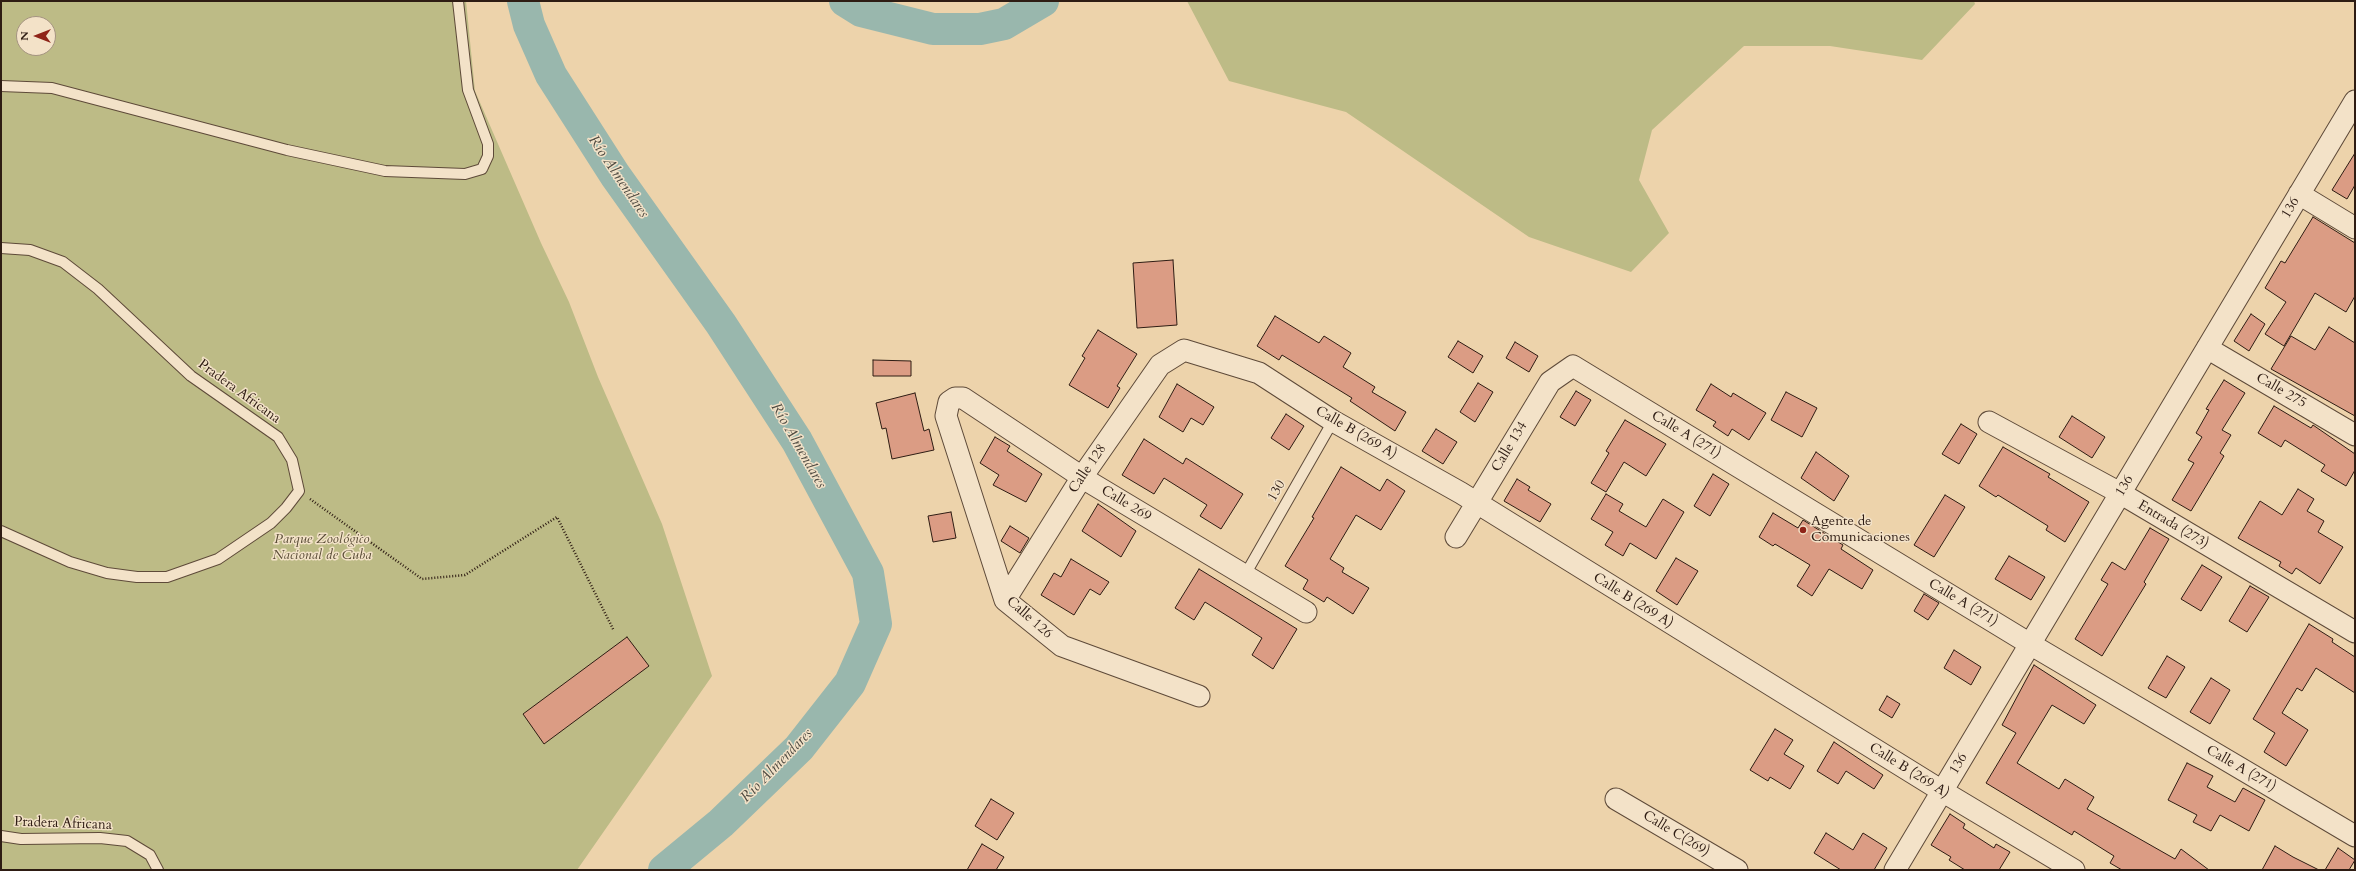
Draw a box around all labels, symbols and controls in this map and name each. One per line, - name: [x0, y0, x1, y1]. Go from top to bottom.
- north arrow: [16, 16, 56, 56]
- text: N: [17, 31, 32, 41]
- water label: Río Almendares: [584, 132, 652, 222]
- street label: 136: [2278, 194, 2304, 222]
- street label: Pradera Africana: [194, 356, 284, 428]
- street label: Calle 275: [2253, 370, 2309, 412]
- water label: Río Almendares: [766, 400, 830, 492]
- street label: Calle B (269 A): [1312, 403, 1400, 463]
- street label: Calle A (271): [1648, 408, 1724, 462]
- street label: Calle 134: [1489, 419, 1531, 475]
- street label: Calle 128: [1066, 441, 1110, 497]
- street label: 136: [2112, 472, 2138, 500]
- street label: 130: [1264, 477, 1290, 505]
- street label: Calle 269: [1098, 483, 1154, 525]
- street label: Entrada (273): [2134, 497, 2212, 553]
- place label: Agente de Comunicaciones: [1811, 514, 1910, 546]
- marker: Agente de Comunicaciones: [1798, 525, 1808, 535]
- park label: Parque Zoológico Nacional de Cuba: [273, 532, 371, 564]
- street label: Calle B (269 A): [1590, 570, 1676, 632]
- street label: Calle A (271): [1925, 576, 2001, 630]
- street label: Calle 126: [1003, 593, 1055, 643]
- water label: Río Almendares: [737, 725, 817, 807]
- street label: Calle B (269 A): [1866, 740, 1952, 802]
- street label: Calle A (271): [2203, 742, 2279, 796]
- street label: 136: [1946, 750, 1972, 778]
- street label: Calle C(269): [1639, 807, 1713, 861]
- street label: Pradera Africana: [14, 814, 112, 834]

